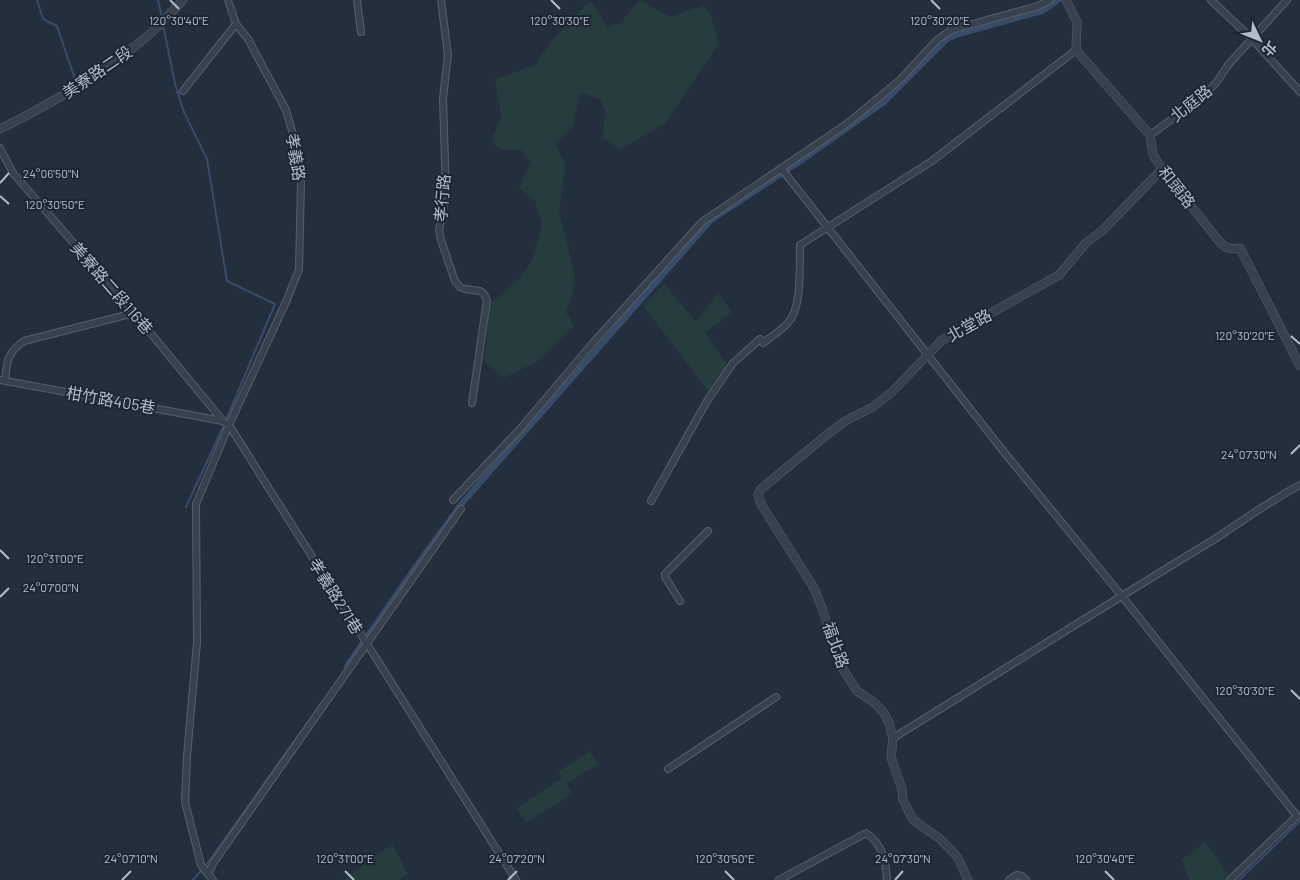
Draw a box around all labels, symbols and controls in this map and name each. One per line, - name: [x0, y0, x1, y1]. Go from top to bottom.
- text: 120°30'40"E: [149, 13, 209, 27]
- text: 120°30'30"E: [530, 13, 590, 27]
- text: 120°30'20"E: [910, 13, 970, 27]
- north arrow: [1235, 15, 1285, 65]
- text: 北: [1259, 38, 1281, 60]
- street label: 美寮路二段: [58, 41, 135, 102]
- street label: 北庭路: [1166, 80, 1215, 125]
- street label: 孝義路: [283, 132, 310, 182]
- street label: 和頭路: [1155, 162, 1200, 211]
- text: 24°06'50"N: [23, 166, 79, 180]
- street label: 孝行路: [430, 173, 453, 223]
- text: 120°30'50"E: [25, 197, 85, 211]
- street label: 美寮路二段116巷: [67, 238, 157, 337]
- street label: 北堂路: [943, 305, 994, 345]
- text: 120°30'20"E: [1215, 328, 1275, 342]
- street label: 柑竹路405巷: [65, 382, 157, 417]
- text: 24°07'30"N: [1221, 447, 1277, 461]
- text: 120°31'00"E: [26, 551, 84, 565]
- street label: 孝義路271巷: [306, 554, 367, 637]
- text: 24°07'00"N: [23, 580, 79, 594]
- street label: 福北路: [819, 619, 854, 671]
- text: 120°30'30"E: [1215, 683, 1275, 697]
- text: 24°07'10"N: [104, 851, 158, 865]
- text: 120°31'00"E: [316, 851, 374, 865]
- text: 24°07'20"N: [489, 851, 545, 865]
- text: 120°30'50"E: [695, 851, 755, 865]
- text: 24°07'30"N: [875, 851, 931, 865]
- text: 120°30'40"E: [1075, 851, 1135, 865]

